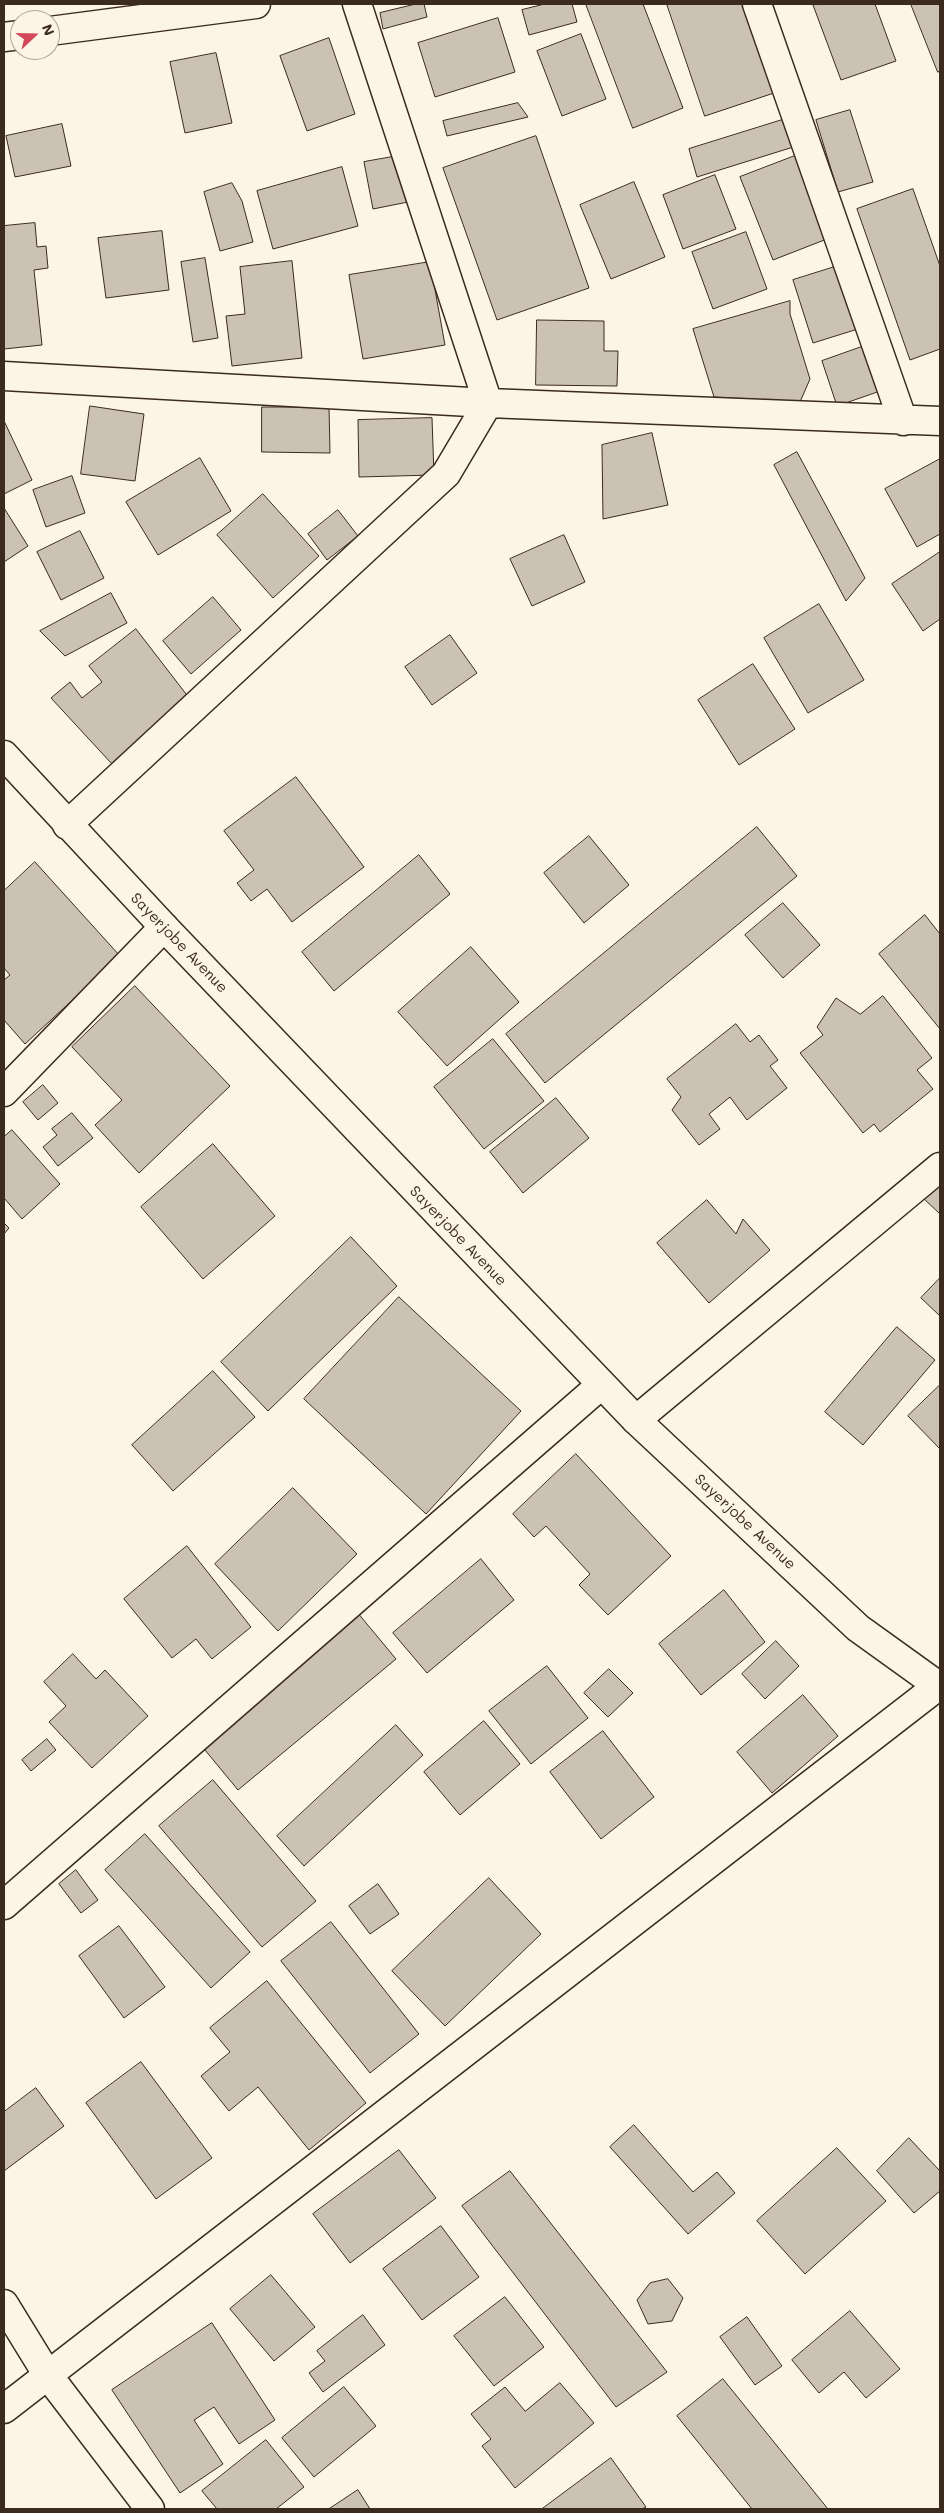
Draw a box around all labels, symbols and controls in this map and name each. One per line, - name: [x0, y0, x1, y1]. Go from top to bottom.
- north arrow: [10, 10, 60, 60]
- text: N: [38, 21, 59, 38]
- street label: Sayerjobe Avenue: [127, 889, 231, 997]
- street label: Sayerjobe Avenue: [406, 1182, 510, 1290]
- street label: Sayerjobe Avenue: [691, 1470, 799, 1574]

